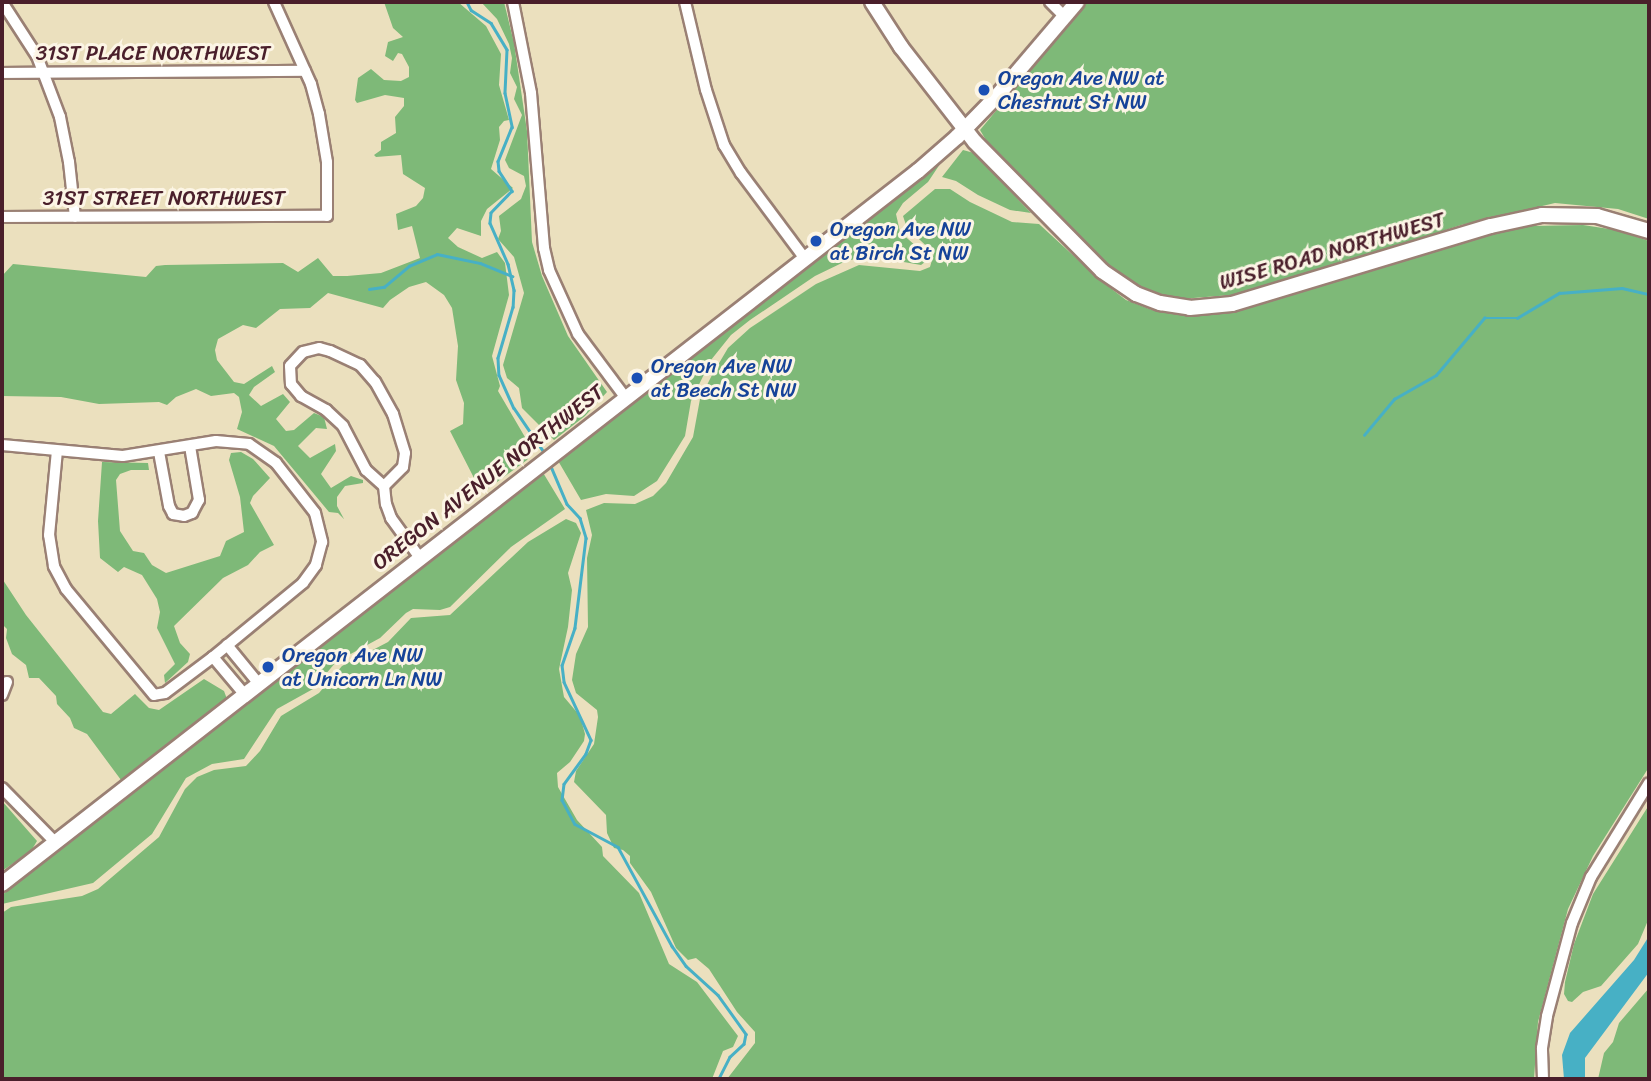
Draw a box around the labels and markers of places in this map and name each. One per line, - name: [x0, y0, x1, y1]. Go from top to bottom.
- place label: Oregon Ave NW at Chestnut St NW: [998, 65, 1165, 115]
- marker: Oregon Ave NW at Chestnut St NW: [976, 82, 992, 98]
- place label: Oregon Ave NW at Birch St NW: [830, 216, 972, 266]
- marker: Oregon Ave NW at Birch St NW: [808, 233, 824, 249]
- place label: Oregon Ave NW at Beech St NW: [651, 353, 797, 403]
- marker: Oregon Ave NW at Beech St NW: [629, 370, 645, 386]
- place label: Oregon Ave NW at Unicorn Ln NW: [282, 642, 442, 692]
- marker: Oregon Ave NW at Unicorn Ln NW: [260, 659, 276, 675]

